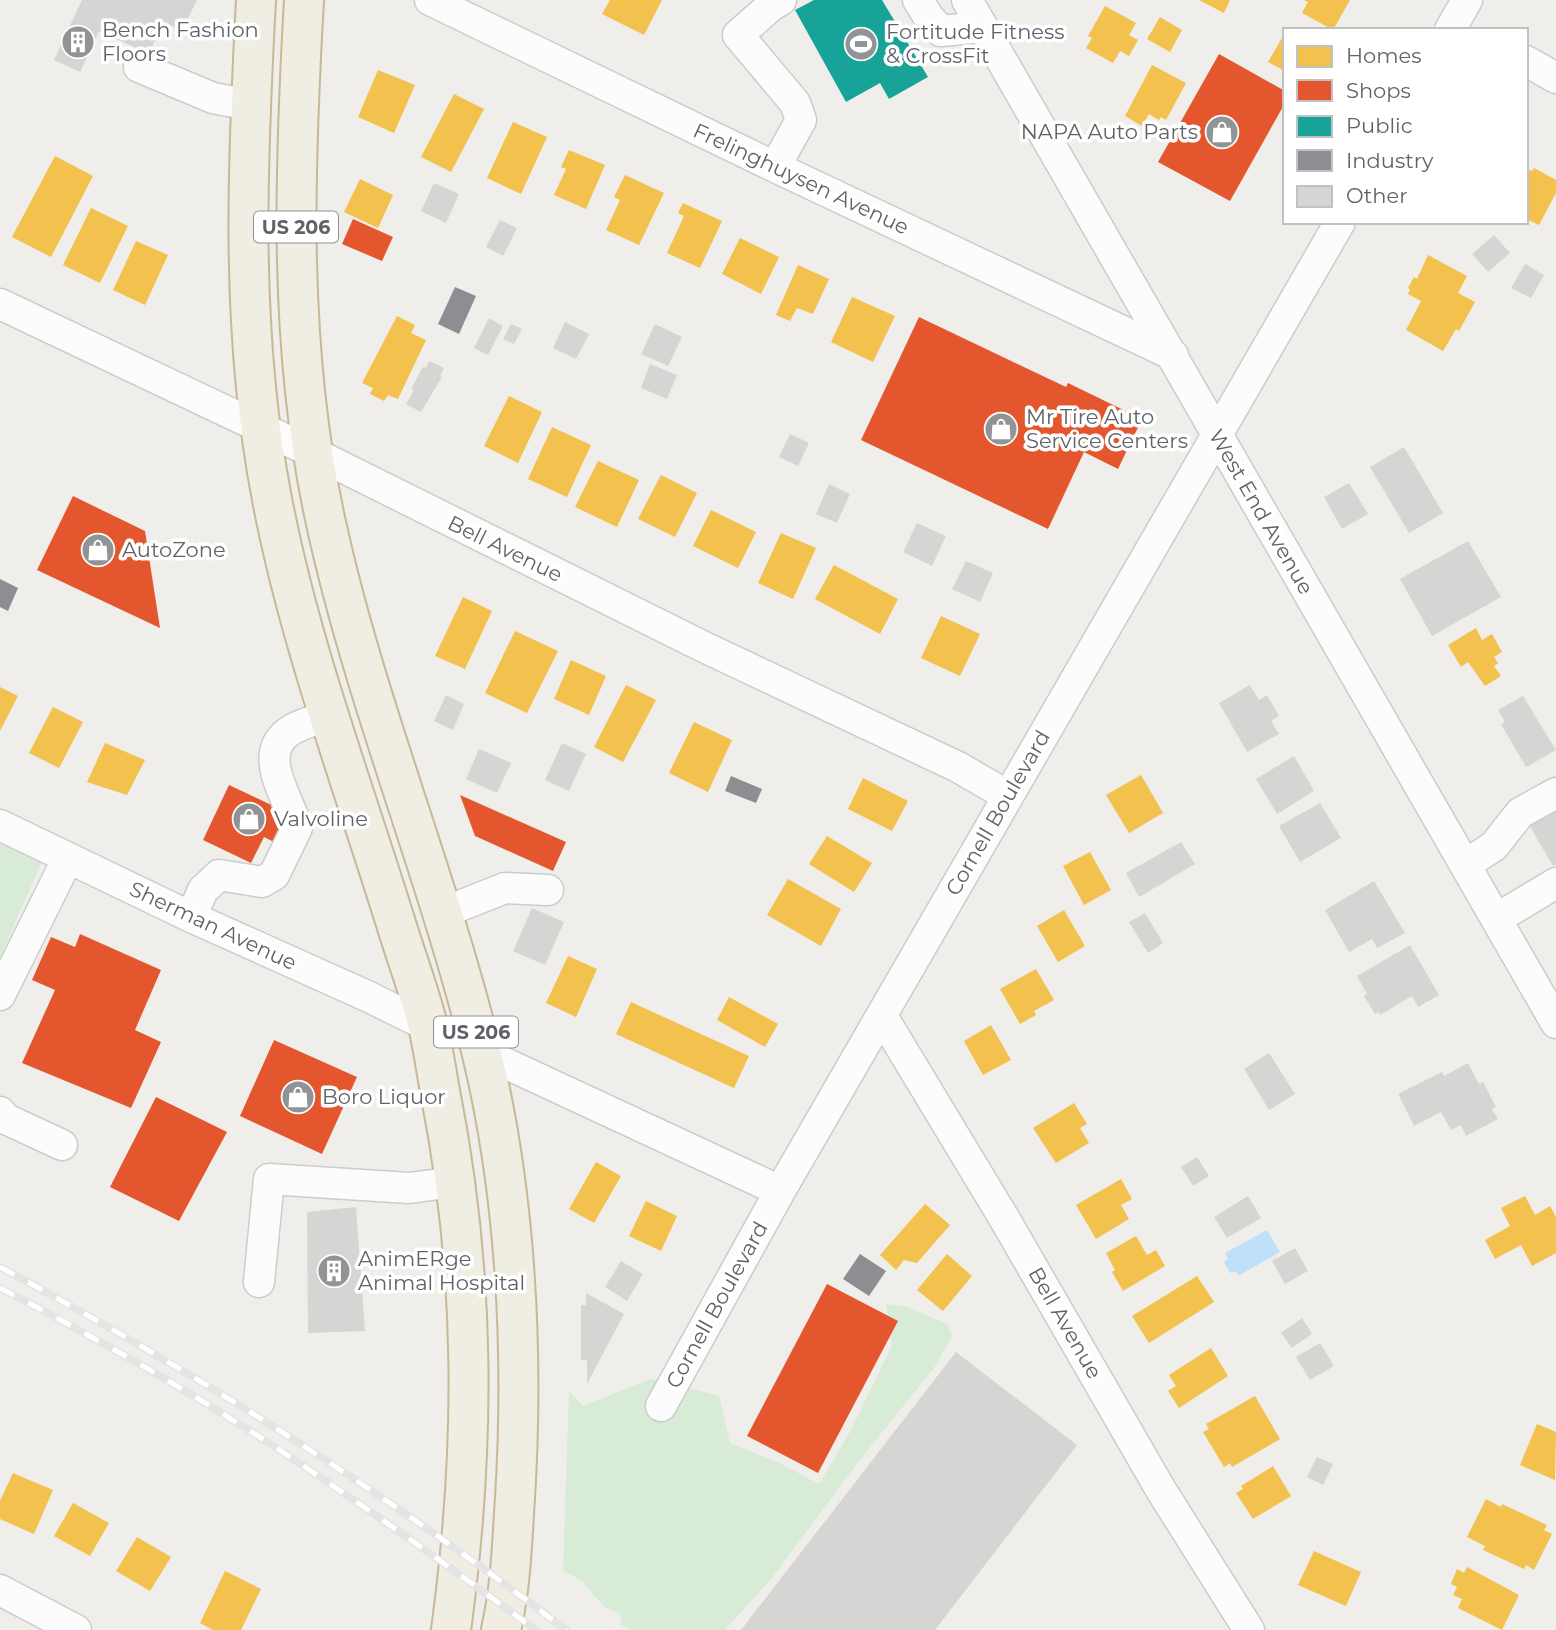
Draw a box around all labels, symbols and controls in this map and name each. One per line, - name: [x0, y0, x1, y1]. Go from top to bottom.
- place label: Bench Fashion Floors: [102, 17, 259, 66]
- place label: Fortitude Fitness & CrossFit: [886, 19, 1065, 68]
- building icon: Bench Fashion Floors: [59, 23, 97, 61]
- sports icon: Fortitude Fitness & CrossFit: [842, 25, 880, 63]
- legend: [1283, 28, 1528, 224]
- text: Homes: [1346, 43, 1421, 68]
- text: Shops: [1346, 78, 1411, 103]
- shop icon: NAPA Auto Parts: [1203, 113, 1241, 151]
- text: Public: [1346, 113, 1413, 138]
- street label: Frelinghuysen Avenue: [689, 118, 913, 240]
- place label: NAPA Auto Parts: [1021, 119, 1198, 144]
- text: Industry: [1346, 148, 1434, 173]
- text: Other: [1346, 183, 1408, 208]
- road number: US 206: [254, 212, 338, 243]
- place label: Mr Tire Auto Service Centers: [1026, 404, 1188, 453]
- shop icon: Mr Tire Auto Service Centers: [982, 410, 1020, 448]
- street label: West End Avenue: [1204, 425, 1319, 599]
- street label: Bell Avenue: [444, 510, 567, 587]
- shop icon: AutoZone: [79, 531, 117, 569]
- place label: AutoZone: [122, 537, 226, 562]
- street label: Cornell Boulevard: [940, 726, 1055, 900]
- shop icon: Valvoline: [230, 800, 268, 838]
- place label: Valvoline: [274, 806, 368, 831]
- street label: Sherman Avenue: [126, 876, 301, 975]
- road number: US 206: [434, 1016, 518, 1048]
- shop icon: Boro Liquor: [279, 1078, 317, 1116]
- place label: Boro Liquor: [322, 1084, 446, 1109]
- street label: Cornell Boulevard: [660, 1217, 773, 1392]
- place label: AnimERge Animal Hospital: [358, 1246, 525, 1295]
- building icon: AnimERge Animal Hospital: [315, 1252, 353, 1290]
- street label: Bell Avenue: [1023, 1263, 1107, 1383]

